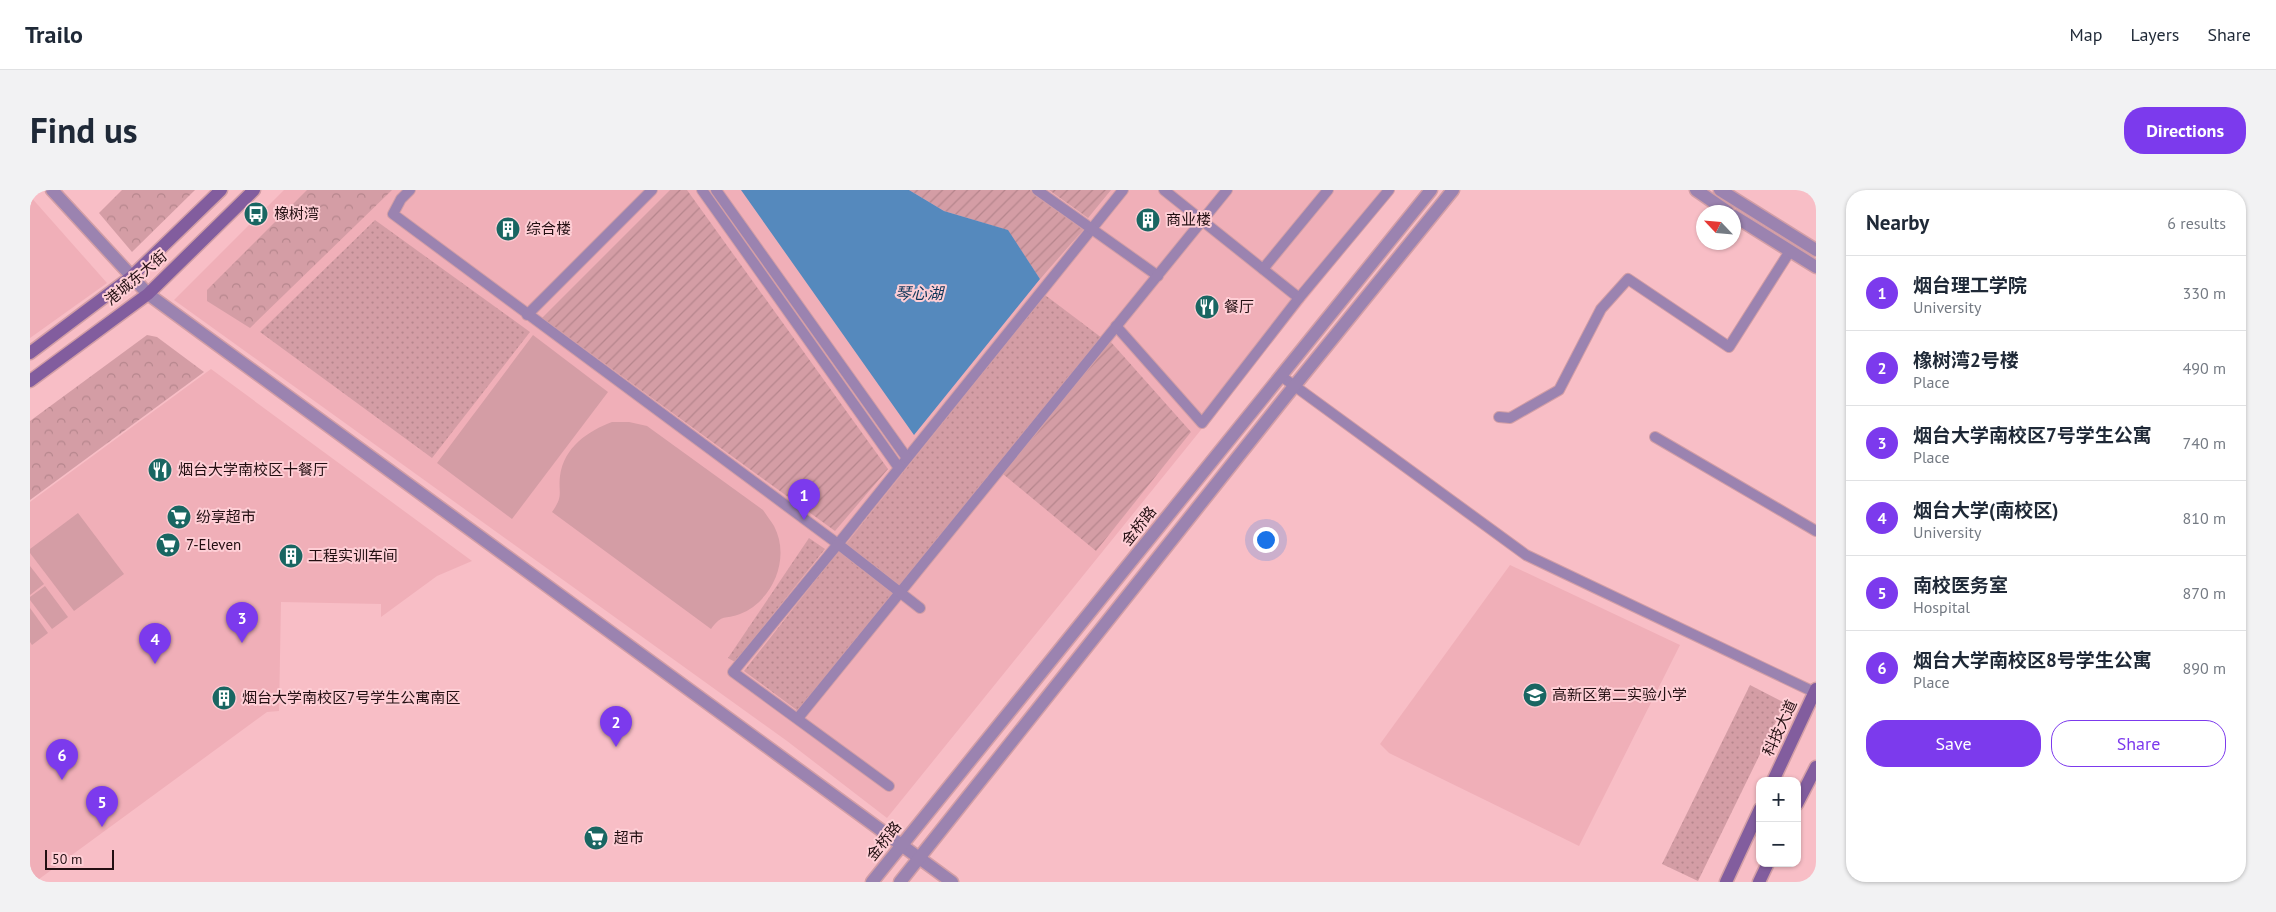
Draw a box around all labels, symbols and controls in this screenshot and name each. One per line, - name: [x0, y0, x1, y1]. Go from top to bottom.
- text: Trailo: [25, 19, 83, 50]
- text: Map: [2070, 23, 2102, 46]
- text: Layers: [2130, 23, 2179, 46]
- text: Share: [2207, 23, 2251, 46]
- text: Find us: [30, 107, 138, 153]
- button: Directions: [2124, 107, 2246, 154]
- bus stop icon: 橡树湾: [243, 201, 269, 227]
- place label: 橡树湾: [274, 204, 319, 223]
- north arrow: [1696, 205, 1741, 250]
- building icon: 商业楼: [1135, 207, 1161, 233]
- text: Nearby: [1866, 209, 1929, 236]
- place label: 商业楼: [1166, 210, 1211, 229]
- text: 6 results: [2167, 213, 2226, 233]
- building icon: 综合楼: [495, 216, 521, 242]
- place label: 综合楼: [526, 219, 571, 238]
- street label: 港城东大街: [101, 246, 171, 309]
- text: 烟台理工学院: [1913, 273, 2027, 297]
- water label: 琴心湖: [895, 283, 946, 303]
- text: 1: [1877, 283, 1887, 303]
- text: 330 m: [2183, 283, 2226, 303]
- restaurant icon: 餐厅: [1194, 294, 1220, 320]
- place label: 餐厅: [1224, 297, 1254, 316]
- text: University: [1913, 297, 1981, 317]
- text: 橡树湾2号楼: [1913, 348, 2019, 372]
- text: 2: [1877, 358, 1887, 378]
- text: 490 m: [2183, 358, 2226, 378]
- text: Place: [1913, 372, 1950, 392]
- text: 烟台大学南校区7号学生公寓: [1913, 423, 2152, 447]
- text: 3: [1877, 433, 1887, 453]
- text: 740 m: [2183, 433, 2226, 453]
- text: Place: [1913, 447, 1950, 467]
- restaurant icon: 烟台大学南校区十餐厅: [147, 457, 173, 483]
- place label: 烟台大学南校区十餐厅: [178, 460, 328, 479]
- pin: 1: [788, 479, 820, 520]
- text: 烟台大学(南校区): [1913, 498, 2058, 522]
- street label: 金桥路: [1117, 502, 1160, 549]
- supermarket icon: 纷享超市: [166, 504, 192, 530]
- place label: 纷享超市: [196, 507, 256, 526]
- text: 4: [1877, 508, 1887, 528]
- text: 810 m: [2183, 508, 2226, 528]
- text: University: [1913, 522, 1981, 542]
- your location: [1253, 527, 1279, 553]
- supermarket icon: 7-Eleven: [155, 532, 181, 558]
- place label: 7-Eleven: [186, 535, 241, 554]
- building icon: 工程实训车间: [278, 543, 304, 569]
- place label: 工程实训车间: [308, 546, 398, 565]
- text: 南校医务室: [1913, 573, 2008, 597]
- text: 5: [1877, 583, 1887, 603]
- text: 870 m: [2183, 583, 2226, 603]
- text: Hospital: [1913, 597, 1970, 617]
- pin: 3: [226, 602, 258, 643]
- pin: 4: [139, 623, 171, 664]
- text: 烟台大学南校区8号学生公寓: [1913, 648, 2152, 672]
- text: 6: [1877, 658, 1887, 678]
- text: 890 m: [2183, 658, 2226, 678]
- text: Place: [1913, 672, 1950, 692]
- school or university icon: 高新区第二实验小学: [1522, 682, 1548, 708]
- building icon: 烟台大学南校区7号学生公寓南区: [211, 685, 237, 711]
- place label: 高新区第二实验小学: [1552, 685, 1687, 704]
- place label: 烟台大学南校区7号学生公寓南区: [242, 688, 460, 707]
- street label: 科技大道: [1758, 697, 1801, 759]
- pin: 2: [600, 706, 632, 747]
- button: Save: [1866, 720, 2041, 767]
- button: Share: [2051, 720, 2226, 767]
- pin: 6: [46, 739, 78, 780]
- map controls: [1756, 777, 1801, 867]
- button: +: [1756, 777, 1801, 822]
- pin: 5: [86, 786, 118, 827]
- street label: 金桥路: [862, 817, 905, 864]
- button: −: [1756, 822, 1801, 867]
- supermarket icon: 超市: [583, 825, 609, 851]
- place label: 超市: [614, 828, 644, 847]
- scale bar: [45, 847, 114, 870]
- text: 50 m: [52, 850, 82, 868]

